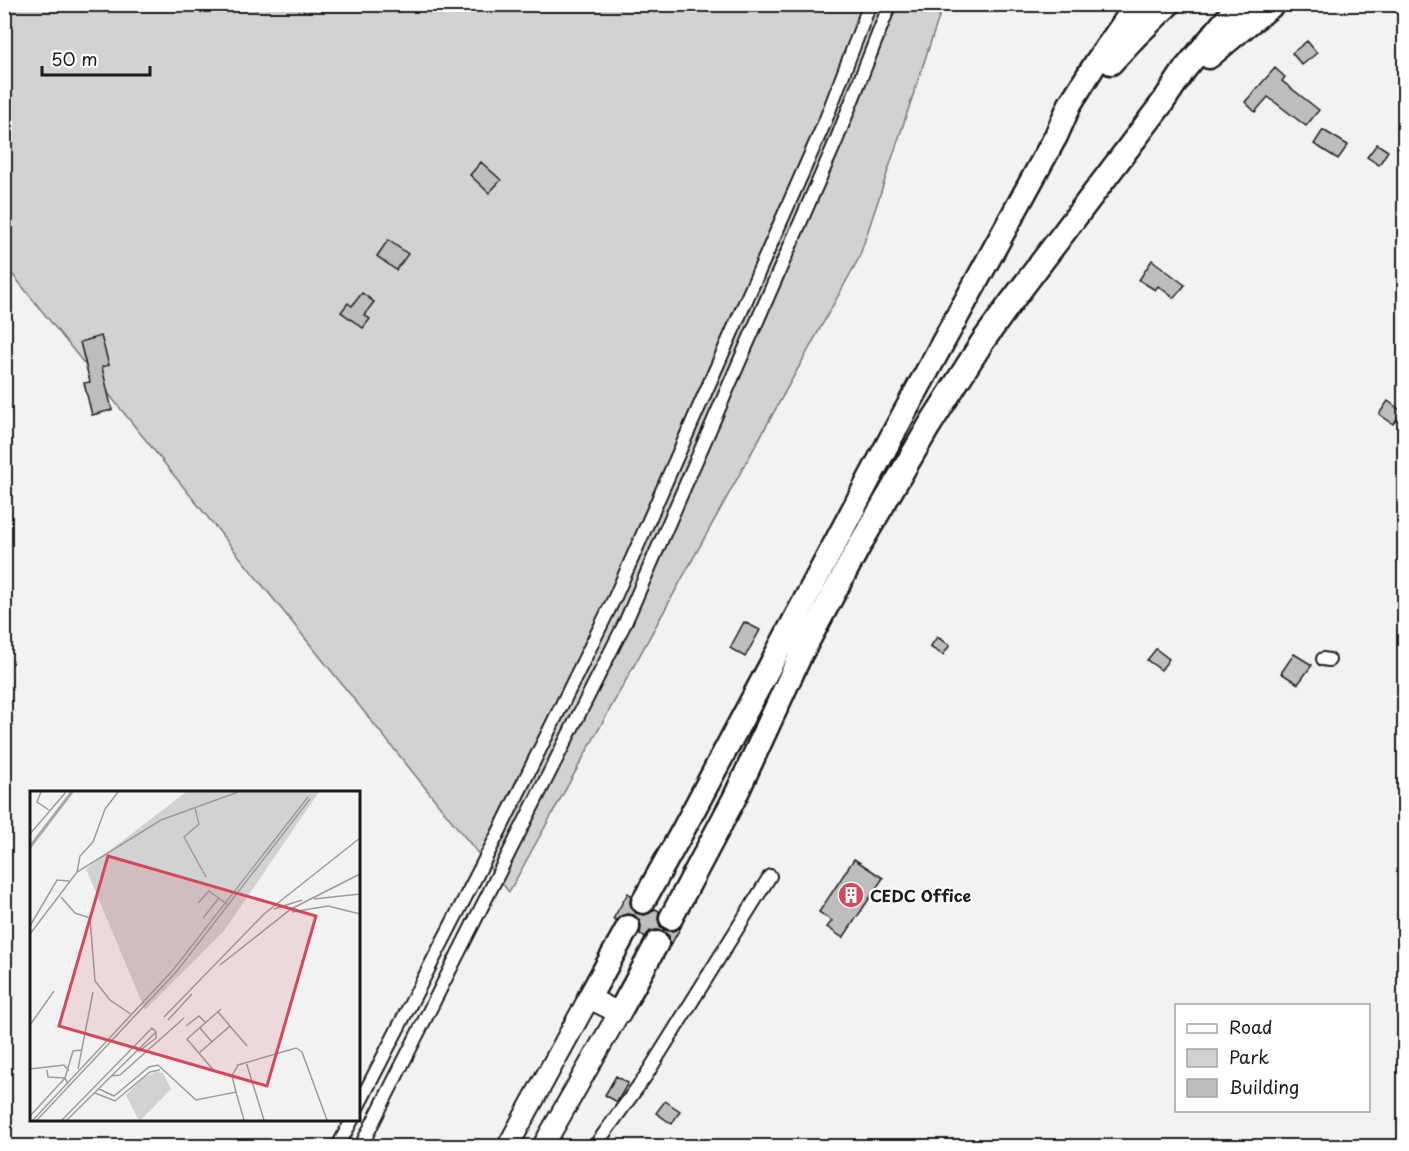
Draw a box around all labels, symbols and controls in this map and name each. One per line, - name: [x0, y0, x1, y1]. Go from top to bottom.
- scale bar: [42, 39, 150, 77]
- text: 50 m: [51, 45, 98, 72]
- inset map: [30, 791, 360, 1121]
- building icon: CEDC Office: [836, 880, 866, 910]
- place label: CEDC Office: [870, 883, 972, 907]
- legend: [1175, 1004, 1370, 1112]
- text: Road: [1229, 1013, 1273, 1040]
- text: Park: [1229, 1043, 1269, 1070]
- text: Building: [1229, 1073, 1299, 1100]

